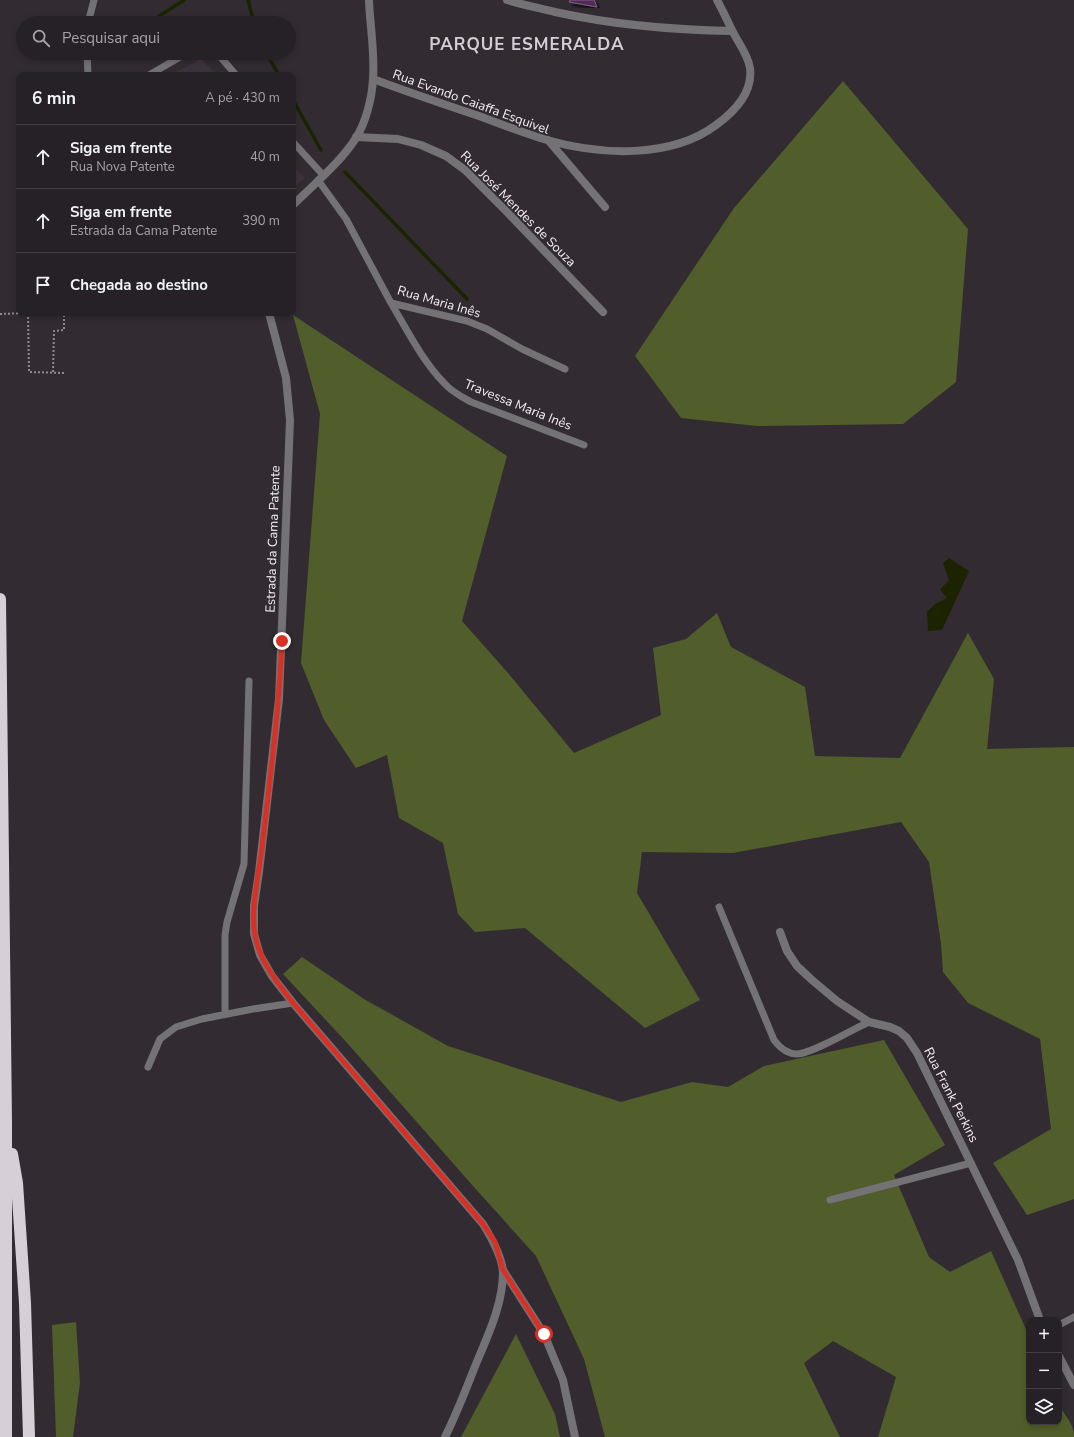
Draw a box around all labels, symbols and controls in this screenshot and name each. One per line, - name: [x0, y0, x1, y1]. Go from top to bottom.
- search box: [16, 16, 296, 60]
- icon: search: [30, 27, 52, 49]
- text: Pesquisar aqui: [62, 28, 160, 48]
- district label: PARQUE ESMERALDA: [429, 33, 625, 56]
- street label: Rua Evando Caiaffa Esquivel: [390, 65, 552, 139]
- text: 6 min: [32, 87, 76, 110]
- text: A pé · 430 m: [205, 89, 280, 107]
- text: Siga em frente: [70, 138, 172, 158]
- icon: ahead: [32, 146, 54, 168]
- street label: Rua José Mendes de Souza: [456, 147, 580, 271]
- text: 40 m: [250, 148, 280, 166]
- text: Rua Nova Patente: [70, 158, 175, 176]
- text: Siga em frente: [70, 202, 172, 222]
- icon: ahead: [32, 210, 54, 232]
- text: 390 m: [242, 212, 280, 230]
- text: Estrada da Cama Patente: [70, 222, 217, 240]
- icon: arrive: [32, 274, 54, 296]
- text: Chegada ao destino: [70, 275, 208, 295]
- street label: Rua Maria Inês: [395, 281, 483, 323]
- street label: Travessa Maria Inês: [462, 375, 574, 435]
- street label: Estrada da Cama Patente: [261, 465, 285, 613]
- route end: [273, 632, 291, 650]
- street label: Rua Frank Perkins: [919, 1044, 983, 1146]
- map controls: [1026, 1317, 1062, 1425]
- button: +: [1026, 1317, 1062, 1353]
- route start: [535, 1325, 553, 1343]
- button: −: [1026, 1353, 1062, 1389]
- button: layers: [1026, 1389, 1062, 1425]

